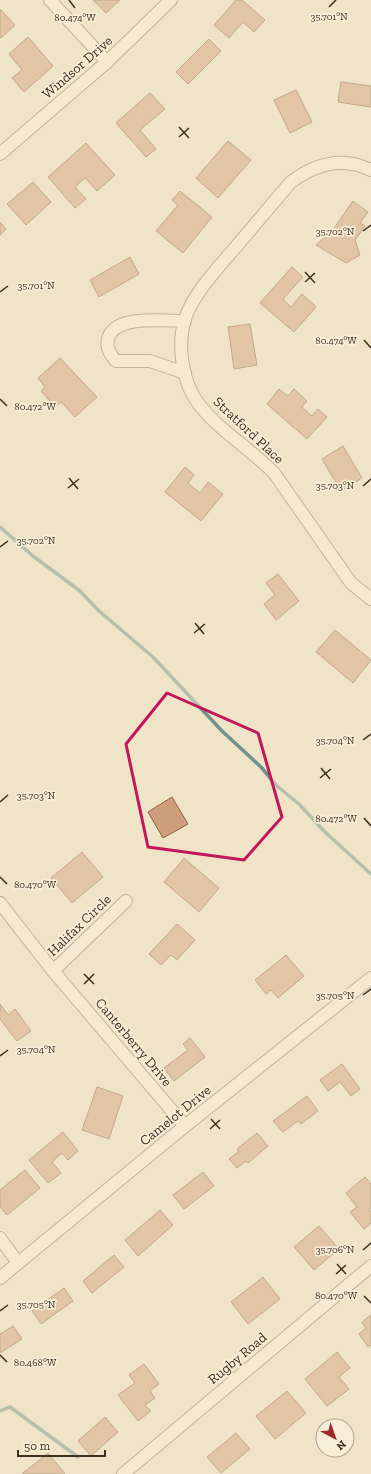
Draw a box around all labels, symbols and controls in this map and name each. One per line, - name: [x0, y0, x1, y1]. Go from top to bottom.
- text: 35.701°N: [310, 11, 348, 23]
- text: 80.474°W: [54, 12, 96, 24]
- street label: Windsor Drive: [39, 32, 116, 103]
- text: 35.702°N: [316, 226, 355, 238]
- text: 35.701°N: [17, 280, 55, 292]
- text: 80.474°W: [315, 335, 357, 347]
- street label: Stratford Place: [210, 393, 288, 468]
- text: 80.472°W: [14, 401, 56, 413]
- text: 35.703°N: [316, 480, 355, 492]
- text: 35.702°N: [17, 535, 56, 547]
- text: 35.704°N: [316, 735, 355, 747]
- text: 35.703°N: [17, 790, 56, 802]
- text: 80.472°W: [315, 813, 357, 825]
- text: 80.470°W: [14, 879, 57, 891]
- street label: Halifax Circle: [44, 890, 115, 960]
- text: 35.705°N: [316, 990, 355, 1002]
- street label: Canterberry Drive: [92, 995, 176, 1090]
- text: 35.704°N: [17, 1044, 56, 1056]
- street label: Camelot Drive: [136, 1081, 215, 1149]
- text: 35.706°N: [316, 1244, 355, 1256]
- text: 80.470°W: [315, 1290, 358, 1302]
- text: 35.705°N: [17, 1299, 56, 1311]
- street label: Rugby Road: [204, 1329, 270, 1388]
- text: 80.468°W: [14, 1357, 57, 1369]
- north arrow: [315, 1418, 355, 1458]
- scale bar: [18, 1432, 105, 1458]
- text: N: [333, 1438, 349, 1453]
- text: 50 m: [24, 1439, 51, 1453]

